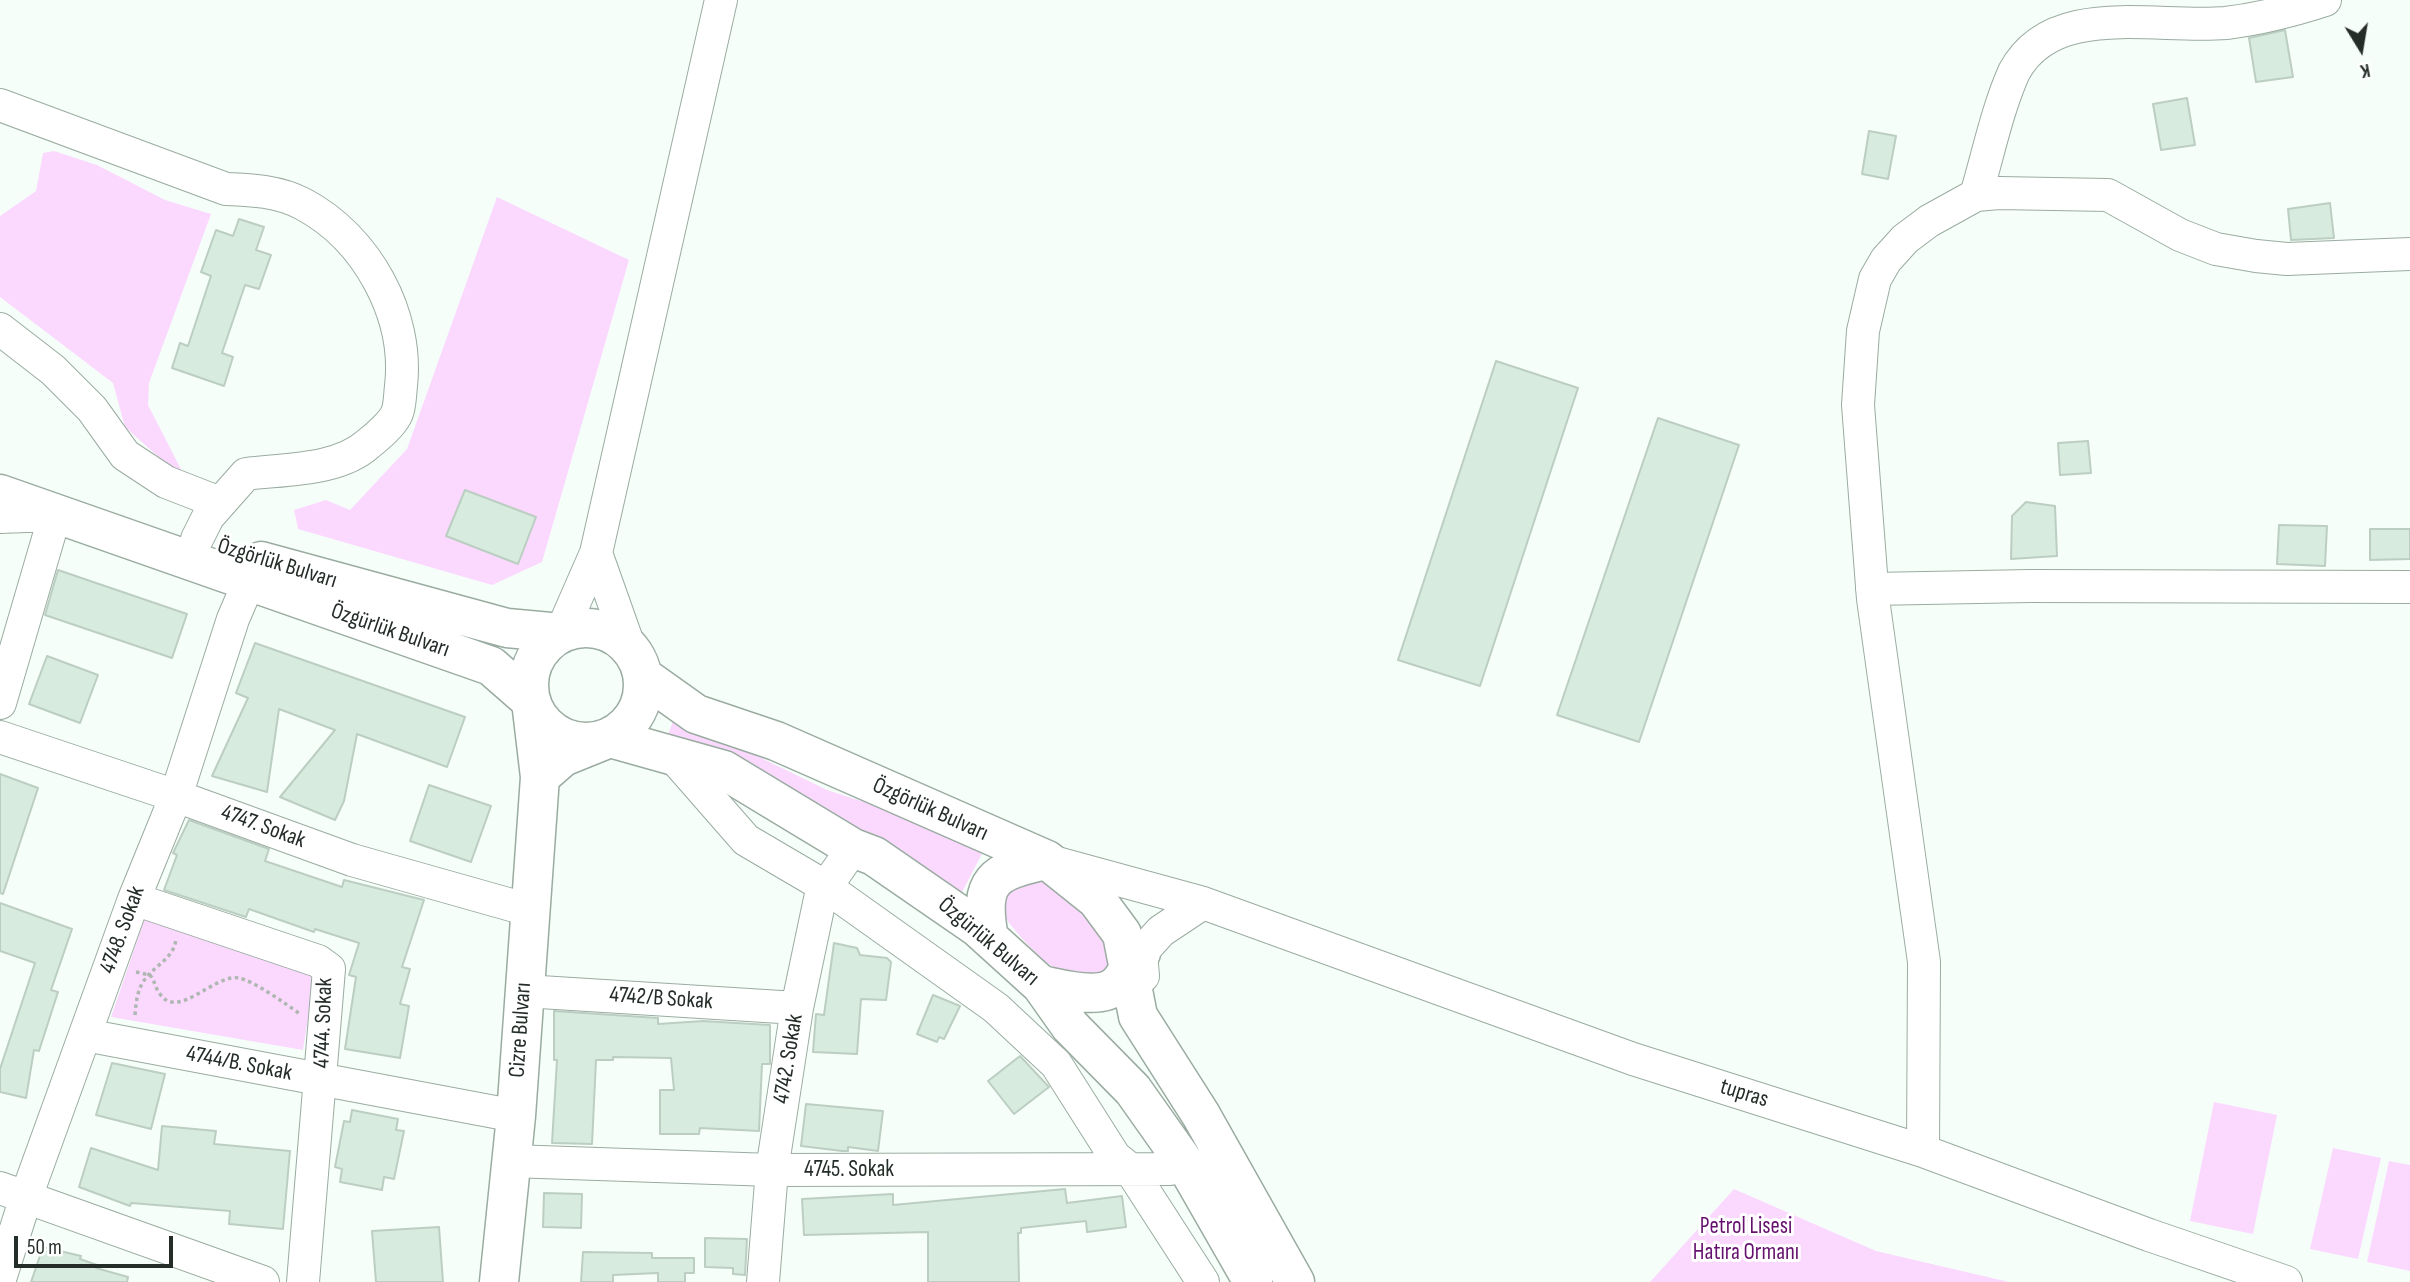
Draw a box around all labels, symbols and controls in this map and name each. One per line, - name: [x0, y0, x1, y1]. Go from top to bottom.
- north arrow: [2326, 14, 2396, 84]
- text: K: [2358, 58, 2372, 82]
- street label: Özgörlük Bulvarı: [214, 533, 340, 595]
- street label: Özgürlük Bulvarı: [327, 598, 453, 664]
- street label: Özgörlük Bulvarı: [868, 772, 992, 848]
- street label: 4747. Sokak: [217, 799, 309, 855]
- street label: 4748. Sokak: [94, 883, 152, 977]
- street label: Özgürlük Bulvarı: [932, 892, 1044, 992]
- street label: 4744. Sokak: [309, 977, 339, 1069]
- street label: Cizre Bulvarı: [504, 982, 538, 1078]
- street label: 4742/B Sokak: [608, 982, 714, 1016]
- street label: 4742. Sokak: [768, 1012, 810, 1106]
- street label: 4744/B. Sokak: [184, 1040, 294, 1088]
- street label: tupras: [1716, 1074, 1772, 1114]
- street label: 4745. Sokak: [804, 1156, 894, 1184]
- park label: Petrol Lisesi Hatıra Ormanı: [1693, 1213, 1799, 1267]
- scale bar: [18, 1222, 177, 1266]
- text: 50 m: [27, 1235, 62, 1260]

